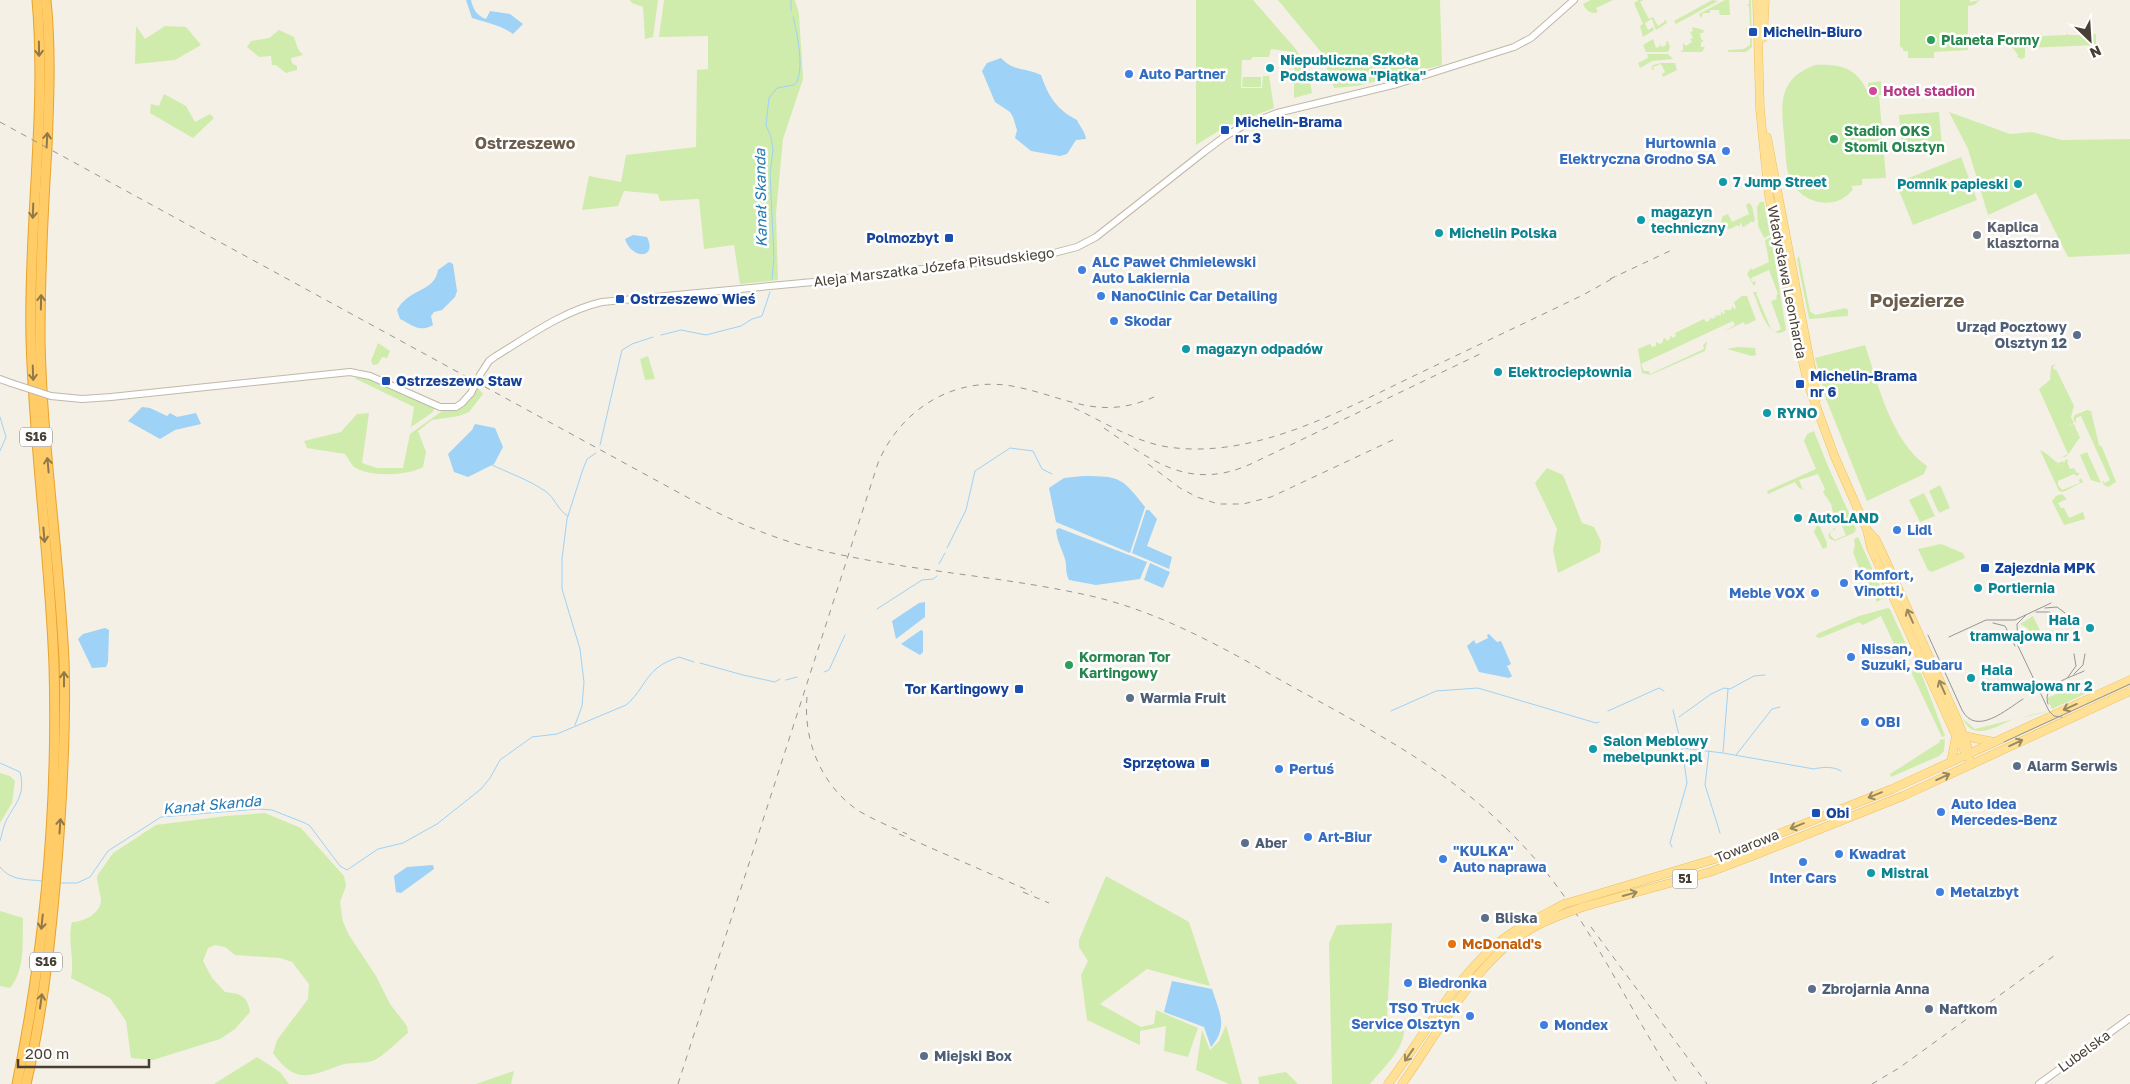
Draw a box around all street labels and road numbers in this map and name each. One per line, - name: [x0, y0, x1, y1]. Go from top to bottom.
- street label: Władysława Leonharda: [1764, 204, 1811, 360]
- street label: Aleja Marszałka Józefa Piłsudskiego: [813, 243, 1055, 290]
- road number: S16: [20, 428, 52, 447]
- street label: Towarowa: [1712, 825, 1781, 866]
- road number: 51: [1672, 870, 1698, 889]
- road number: S16: [30, 952, 62, 972]
- street label: Lubelska: [2054, 1026, 2113, 1075]

